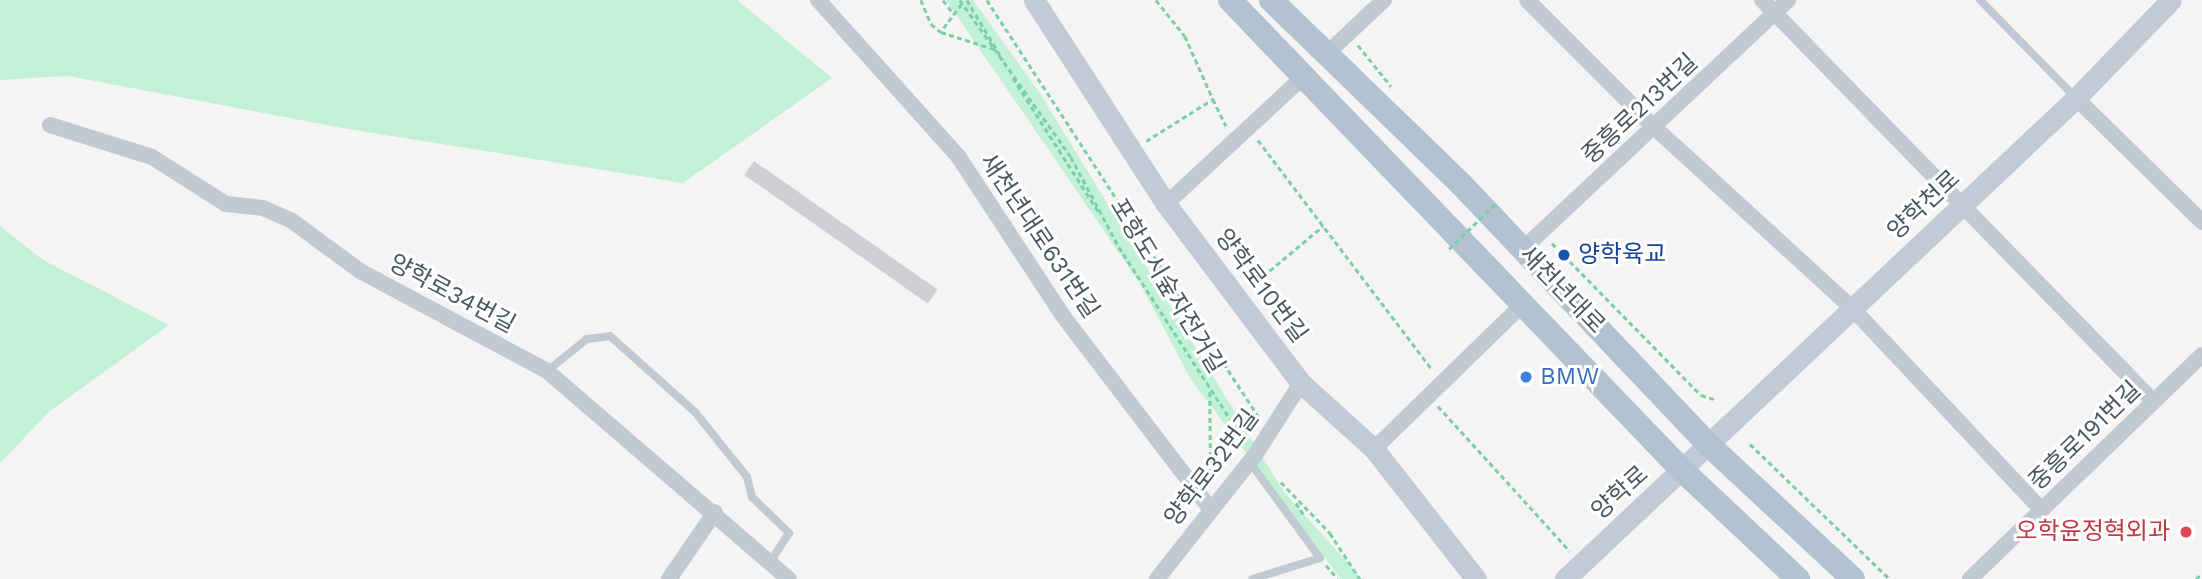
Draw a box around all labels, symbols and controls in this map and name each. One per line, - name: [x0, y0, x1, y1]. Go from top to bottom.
- street label: 중흥로213번길: [1576, 48, 1704, 170]
- street label: 새천년대로631번길: [973, 148, 1105, 324]
- street label: 양학천로: [1882, 164, 1966, 246]
- street label: 포항도시숲자전거길: [1103, 193, 1231, 379]
- street label: 양학로10번길: [1209, 224, 1313, 348]
- street label: 새천년대로: [1513, 240, 1611, 340]
- place label: 양학육교: [1578, 241, 1666, 269]
- marker: 양학육교: [1556, 247, 1572, 263]
- street label: 양학로34번길: [384, 249, 520, 339]
- place label: BMW: [1540, 363, 1599, 391]
- marker: BMW: [1518, 369, 1534, 385]
- street label: 중흥로191번길: [2023, 376, 2147, 496]
- street label: 양학로32번길: [1159, 404, 1265, 532]
- street label: 양학로: [1586, 460, 1654, 526]
- place label: 오학윤정혁외과: [2015, 518, 2170, 546]
- marker: 오학윤정혁외과: [2176, 522, 2196, 542]

